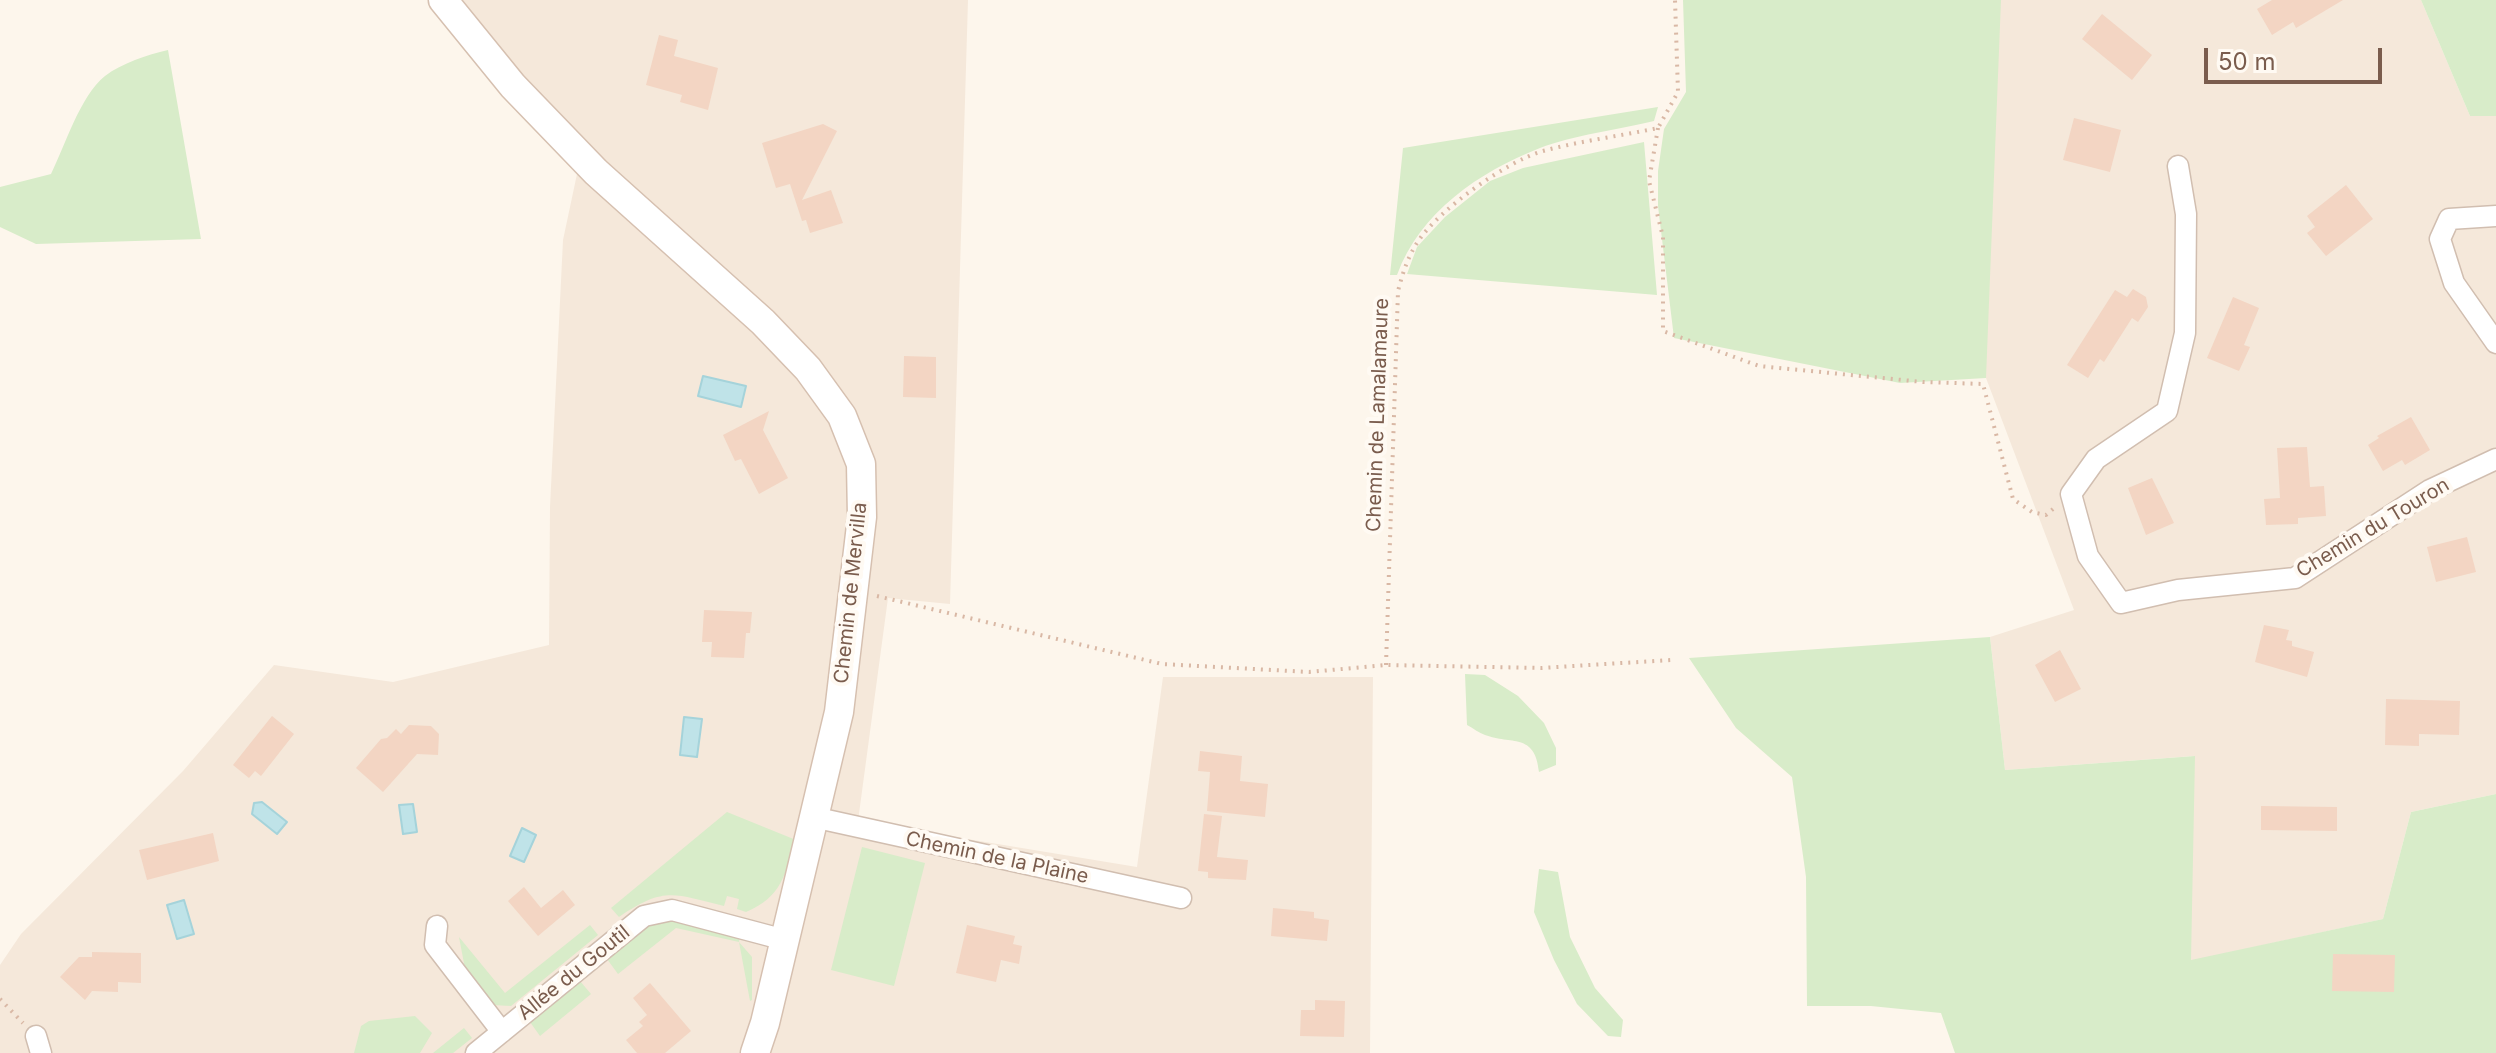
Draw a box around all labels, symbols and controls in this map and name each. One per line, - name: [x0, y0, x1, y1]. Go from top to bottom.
- scale bar: [2208, 32, 2386, 82]
- text: 50 m: [2218, 47, 2276, 76]
- street label: Chemin de Lamalamaure: [1362, 298, 1394, 532]
- street label: Chemin du Touron: [2292, 473, 2454, 583]
- street label: Chemin de Mervilla: [830, 501, 872, 685]
- street label: Chemin de la Plaine: [903, 827, 1091, 889]
- street label: Allée du Goutil: [513, 921, 635, 1025]

